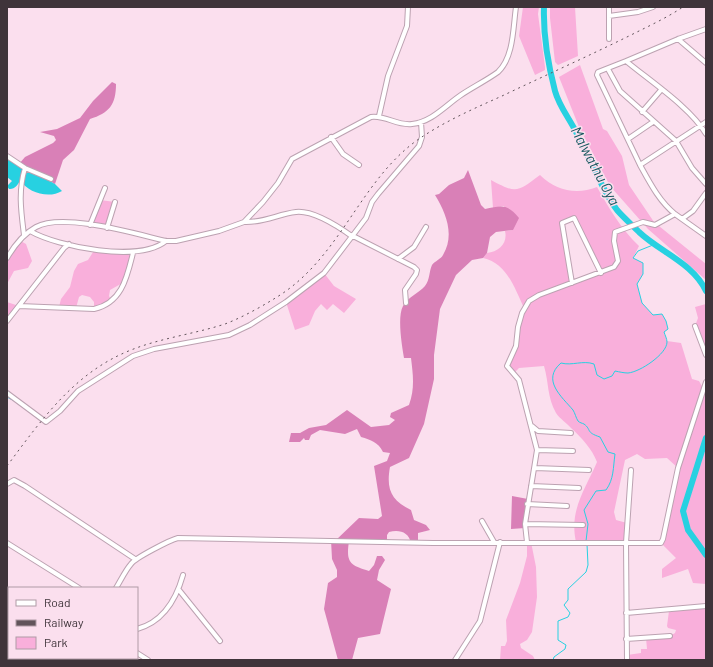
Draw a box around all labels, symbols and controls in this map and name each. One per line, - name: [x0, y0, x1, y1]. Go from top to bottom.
- water label: Malwathu Oya: [568, 123, 624, 208]
- legend: [8, 587, 138, 659]
- text: Road: [44, 595, 71, 609]
- text: Railway: [44, 615, 84, 629]
- text: Park: [44, 635, 68, 649]

